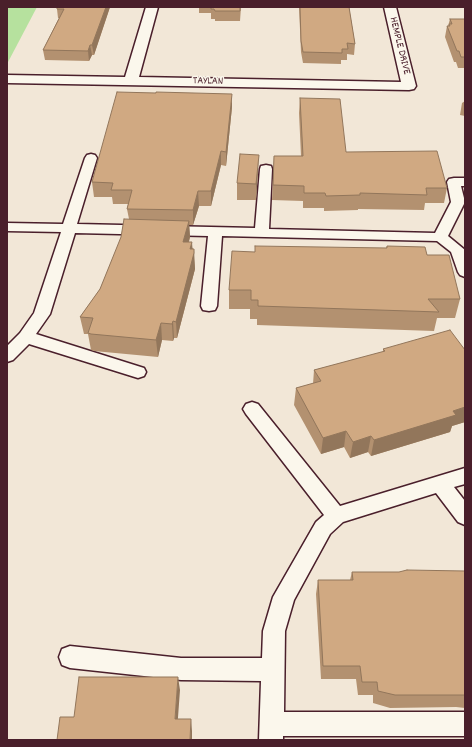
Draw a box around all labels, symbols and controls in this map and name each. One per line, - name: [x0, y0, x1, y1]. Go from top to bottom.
- street label: HEMPLE DRIVE: [385, 16, 413, 76]
- street label: TAYLAN: [193, 75, 223, 89]

